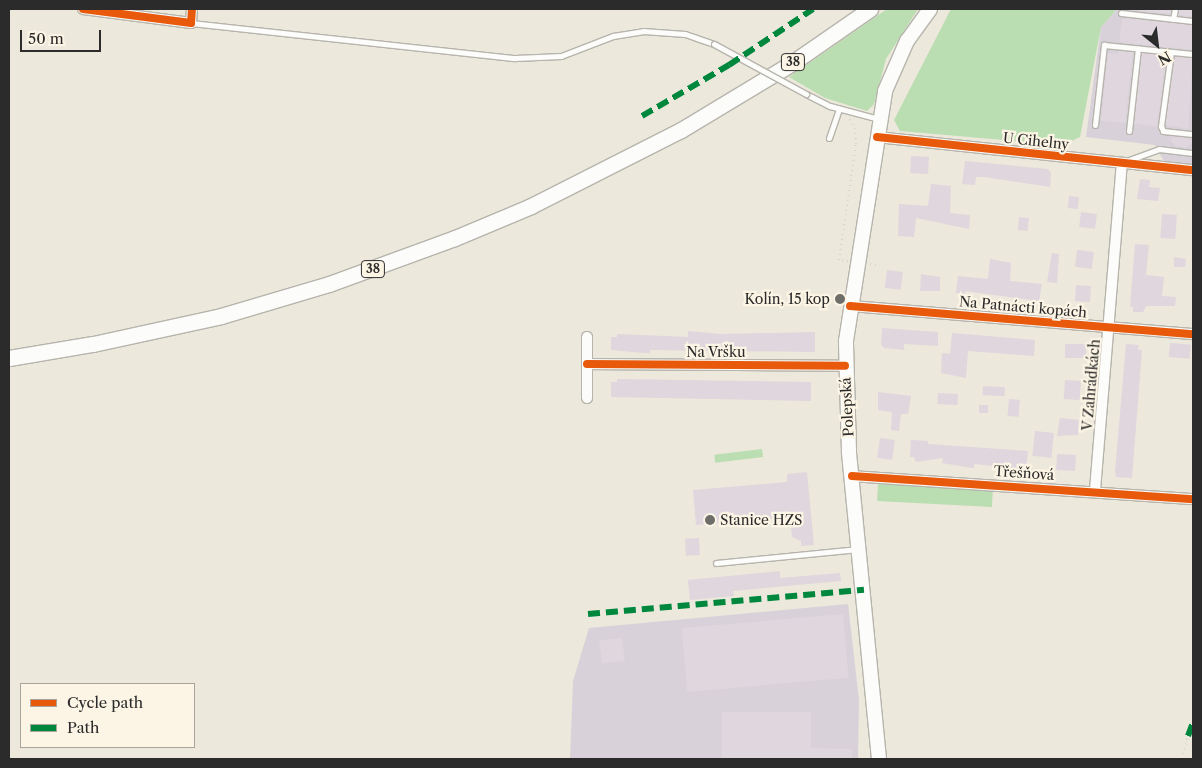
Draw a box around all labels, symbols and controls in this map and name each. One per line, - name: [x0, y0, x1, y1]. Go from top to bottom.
- scale bar: [22, 20, 104, 52]
- north arrow: [1132, 20, 1182, 70]
- text: 50 m: [28, 29, 64, 48]
- text: N: [1155, 47, 1174, 69]
- road number: 38: [780, 52, 806, 72]
- street label: U Cihelny: [1002, 129, 1070, 153]
- road number: 38: [360, 260, 386, 278]
- place label: Kolín, 15 kop: [744, 291, 830, 307]
- marker: Kolín, 15 kop: [834, 293, 846, 305]
- street label: Na Patnácti kopách: [958, 293, 1088, 321]
- street label: V Zahrádkách: [1079, 338, 1103, 432]
- street label: Na Vršku: [686, 344, 746, 360]
- street label: Polepská: [837, 377, 857, 437]
- street label: Třešňová: [993, 463, 1055, 483]
- place label: Stanice HZS: [720, 512, 803, 528]
- marker: Stanice HZS: [704, 514, 716, 526]
- legend: [20, 683, 195, 748]
- text: Cycle path: [67, 693, 143, 712]
- text: Path: [67, 718, 99, 737]

